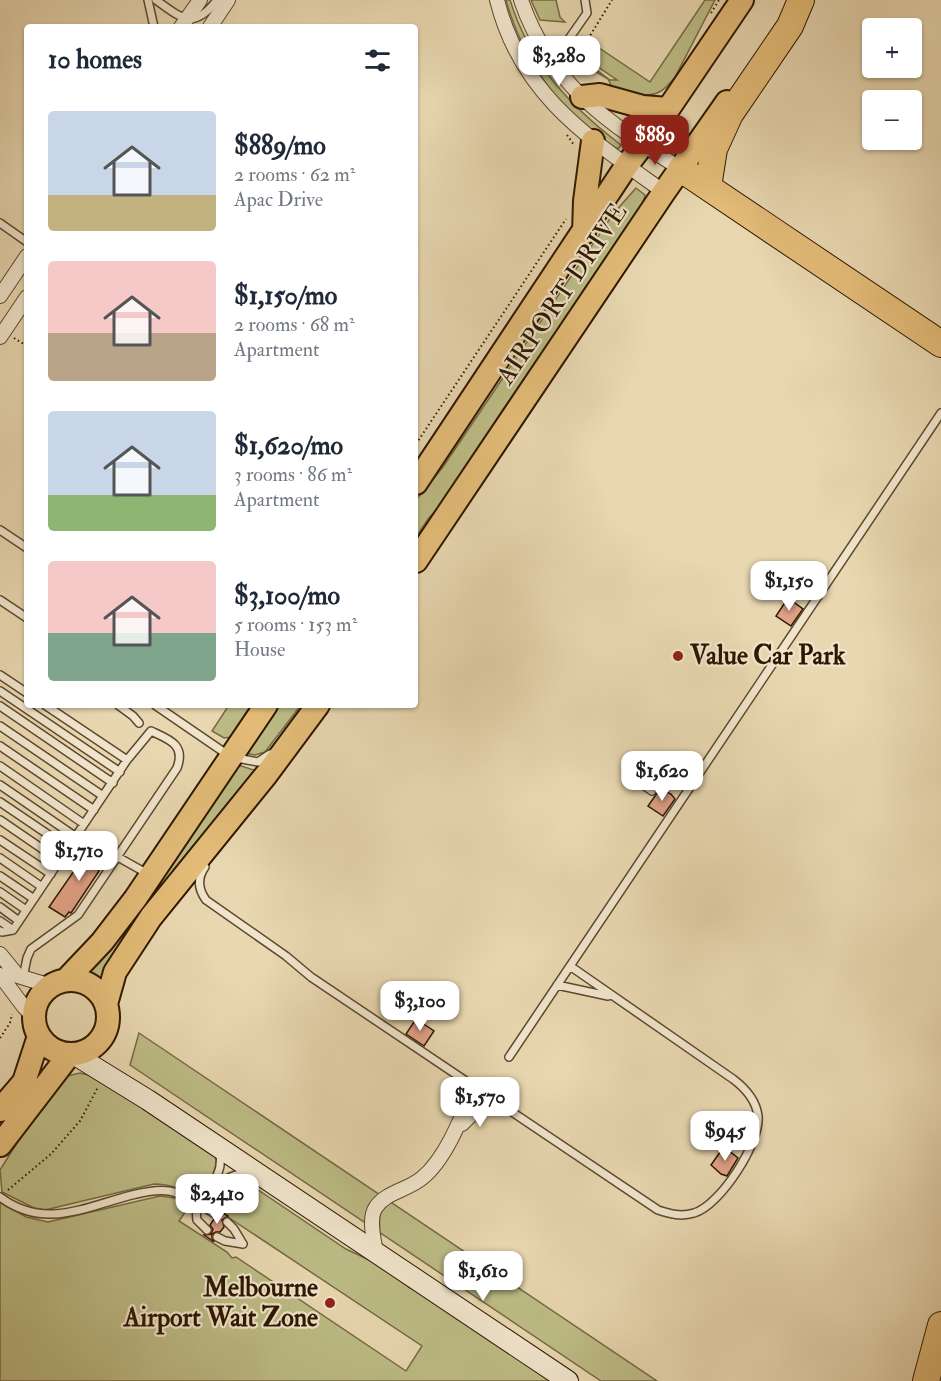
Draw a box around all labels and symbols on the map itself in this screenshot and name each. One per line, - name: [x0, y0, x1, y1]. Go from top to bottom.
- pin: $3,280: [510, 36, 608, 87]
- pin: $889: [619, 115, 691, 166]
- street label: AIRPORT DRIVE: [489, 197, 634, 391]
- pin: $1,150: [740, 561, 838, 612]
- place label: Value Car Park: [689, 640, 846, 672]
- marker: Value Car Park: [671, 649, 685, 663]
- pin: $1,620: [613, 751, 711, 802]
- pin: $1,710: [30, 831, 128, 882]
- pin: $3,100: [371, 981, 469, 1032]
- pin: $1,570: [431, 1077, 529, 1128]
- pin: $945: [689, 1111, 761, 1162]
- pin: $2,410: [168, 1174, 266, 1225]
- pin: $1,610: [434, 1251, 532, 1302]
- place label: Melbourne Airport Wait Zone: [123, 1272, 318, 1335]
- marker: Melbourne Airport Wait Zone: [323, 1296, 337, 1310]

